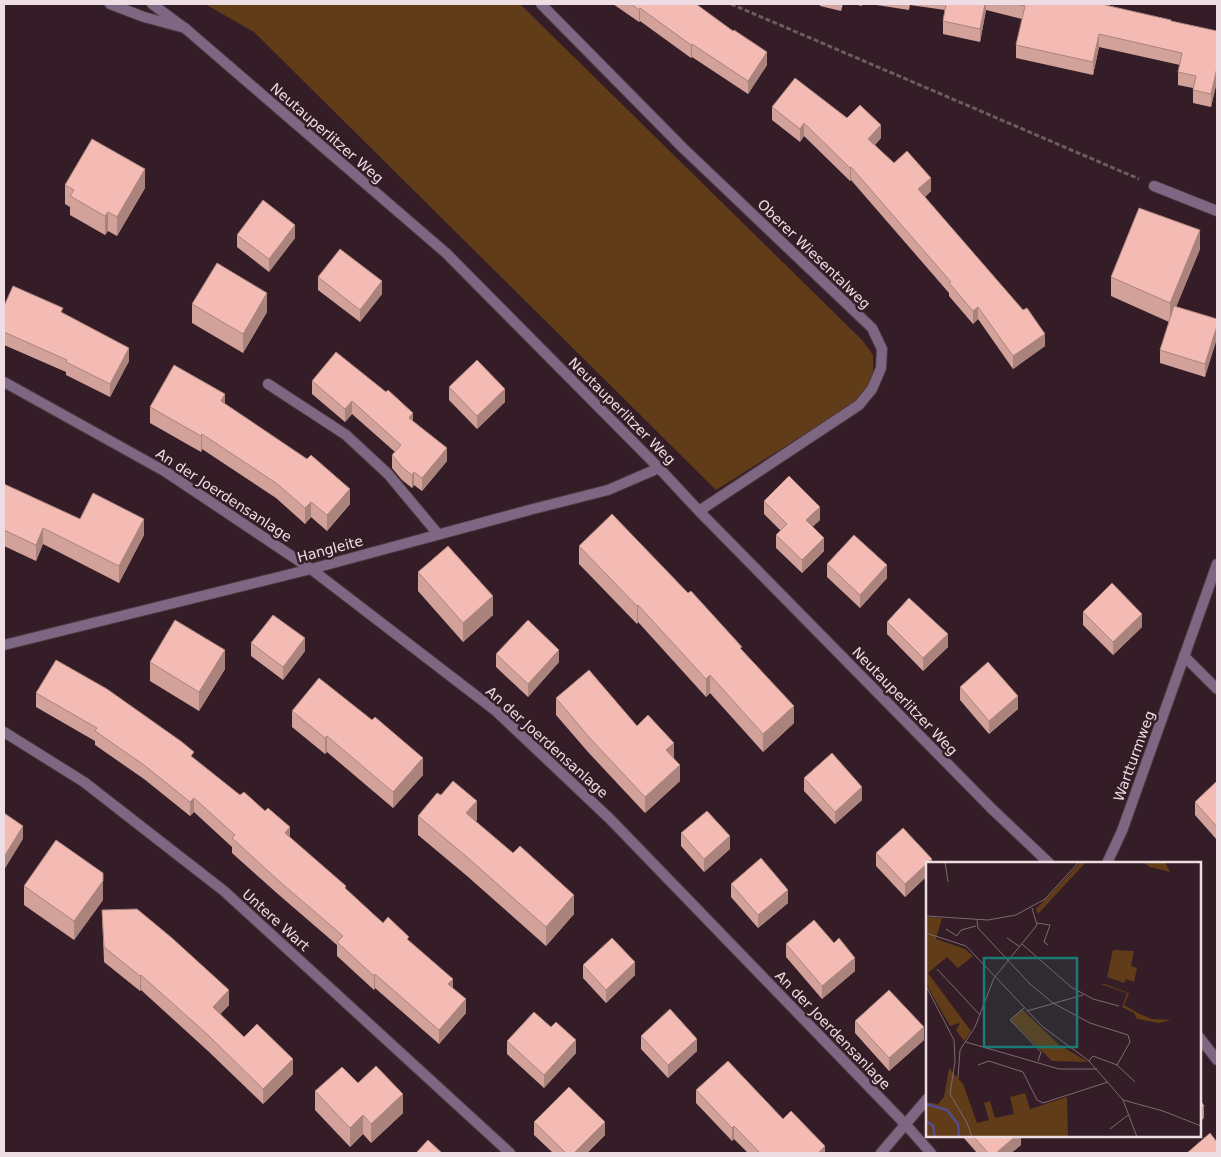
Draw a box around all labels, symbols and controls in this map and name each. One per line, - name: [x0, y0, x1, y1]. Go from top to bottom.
- street label: Neutauperlitzer Weg: [267, 80, 387, 186]
- street label: Oberer Wiesentalweg: [754, 196, 874, 312]
- street label: Neutauperlitzer Weg: [565, 354, 679, 468]
- street label: An der Joerdensanlage: [153, 445, 295, 545]
- street label: Hangleite: [295, 533, 365, 565]
- street label: Neutauperlitzer Weg: [849, 644, 961, 758]
- street label: An der Joerdensanlage: [483, 683, 611, 801]
- street label: Wartturmweg: [1110, 709, 1158, 803]
- inset map: [926, 862, 1201, 1137]
- street label: Untere Wart: [239, 886, 313, 955]
- street label: An der Joerdensanlage: [772, 967, 894, 1093]

